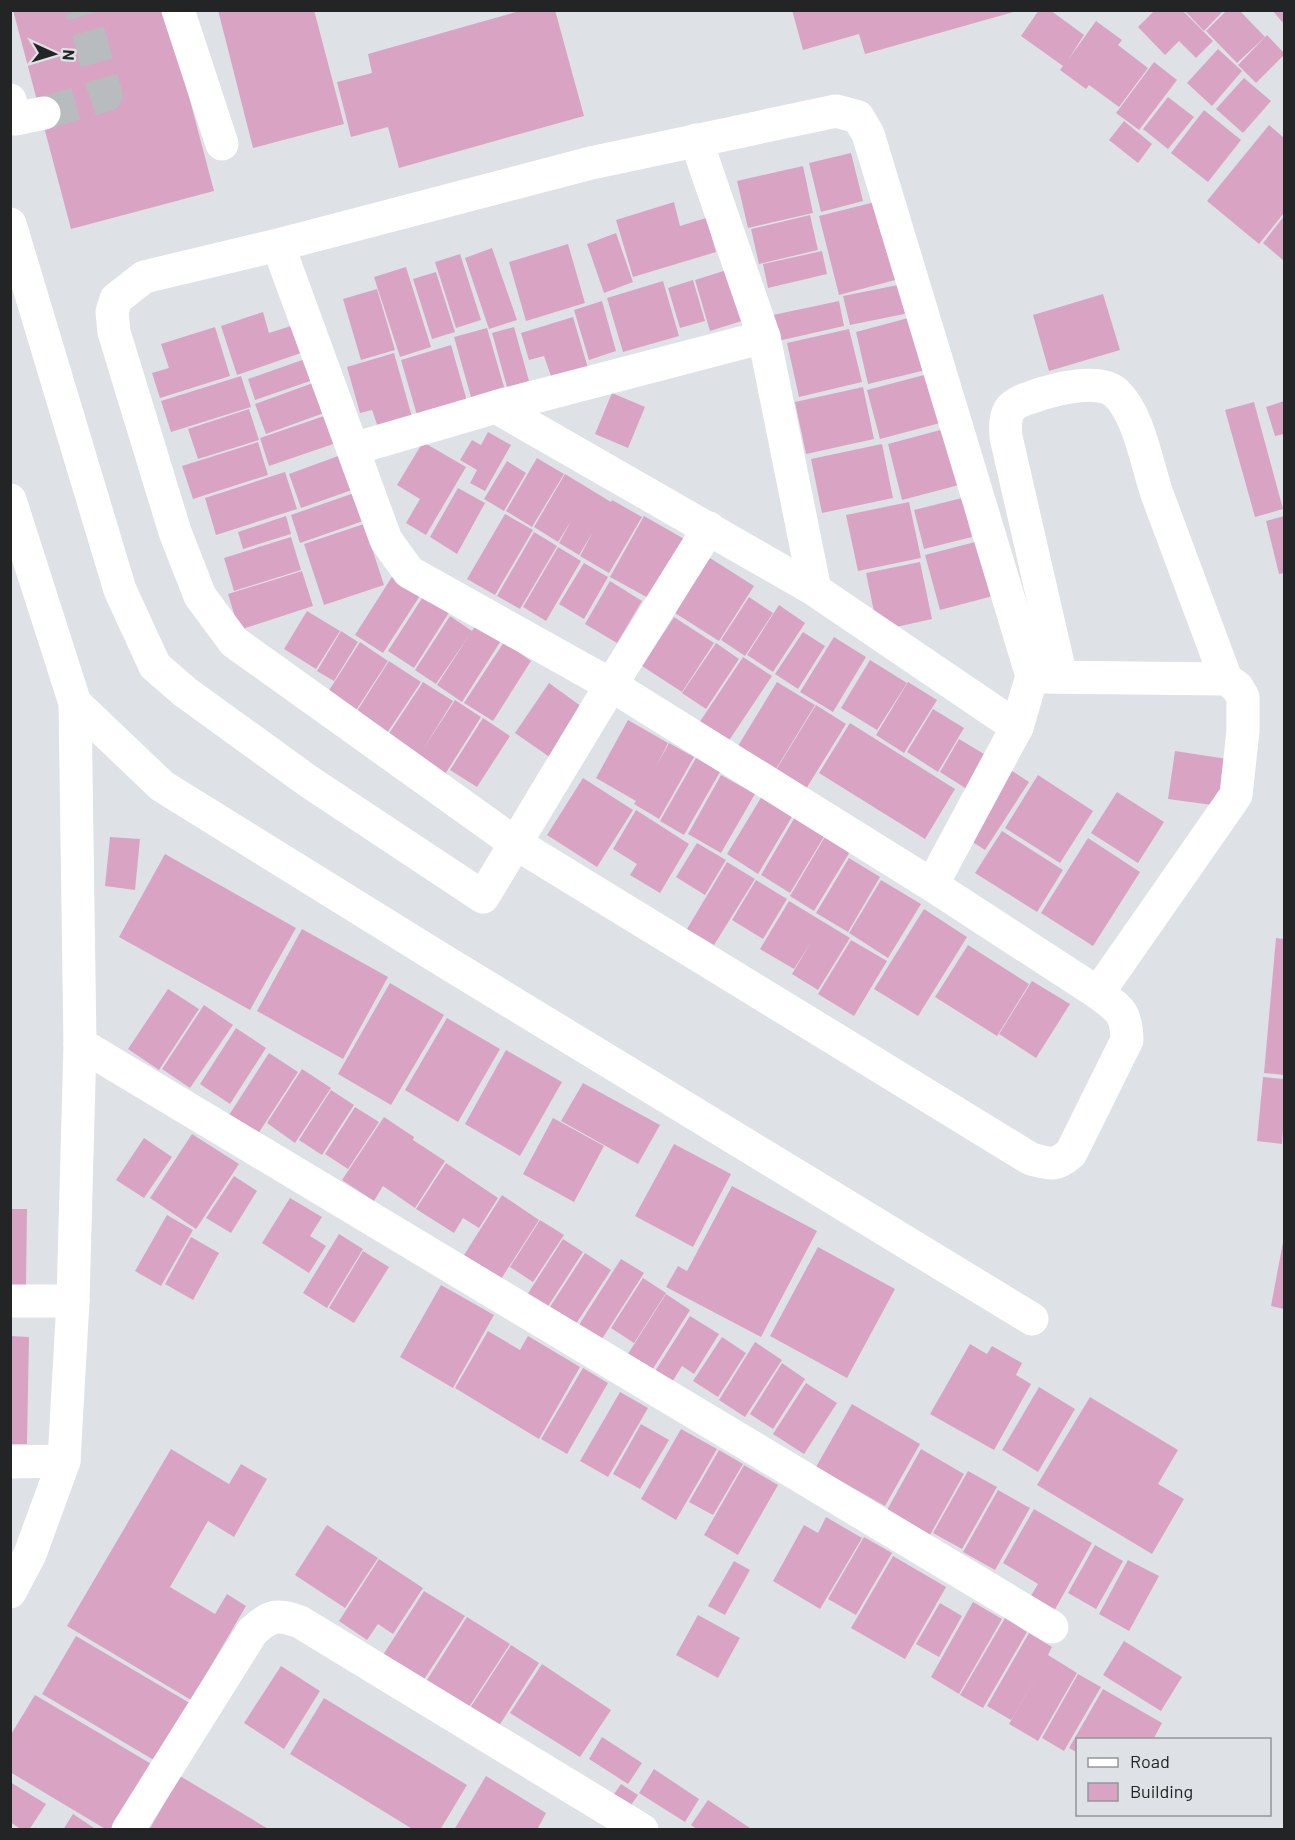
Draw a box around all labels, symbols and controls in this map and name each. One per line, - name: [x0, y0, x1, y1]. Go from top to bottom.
- north arrow: [24, 24, 84, 84]
- text: N: [60, 49, 79, 61]
- legend: [1076, 1738, 1271, 1816]
- text: Road: [1130, 1750, 1170, 1772]
- text: Building: [1130, 1780, 1193, 1802]

